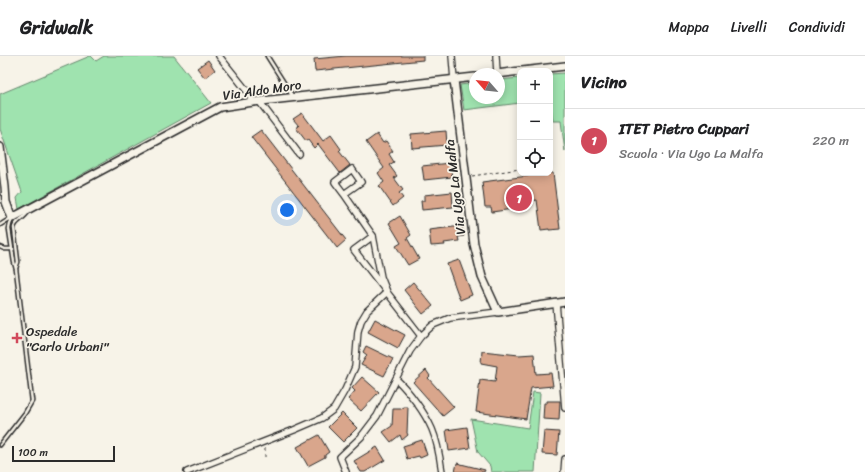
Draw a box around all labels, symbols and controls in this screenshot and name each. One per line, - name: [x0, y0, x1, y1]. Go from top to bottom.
- text: Gridwalk: [20, 11, 93, 44]
- text: Mappa: [669, 15, 709, 40]
- text: Livelli: [731, 15, 767, 40]
- text: Condividi: [789, 15, 845, 40]
- text: Vicino: [581, 67, 627, 97]
- north arrow: [469, 68, 505, 104]
- map controls: [517, 68, 553, 176]
- button: +: [517, 68, 553, 104]
- street label: Via Aldo Moro: [221, 73, 303, 107]
- button: −: [517, 104, 553, 140]
- text: ITET Pietro Cuppari: [619, 116, 749, 142]
- text: 1: [591, 129, 597, 152]
- text: 220 m: [812, 129, 849, 152]
- street label: Via Ugo La Malfa: [438, 138, 472, 236]
- button: locate: [517, 140, 553, 176]
- text: Scuola · Via Ugo La Malfa: [619, 142, 763, 165]
- pin: 1: [506, 183, 532, 213]
- your location: [277, 200, 297, 220]
- place label: Ospedale "Carlo Urbani": [26, 320, 110, 358]
- marker: Ospedale "Carlo Urbani": [11, 332, 23, 344]
- text: 100 m: [18, 443, 48, 462]
- scale bar: [12, 444, 115, 463]

